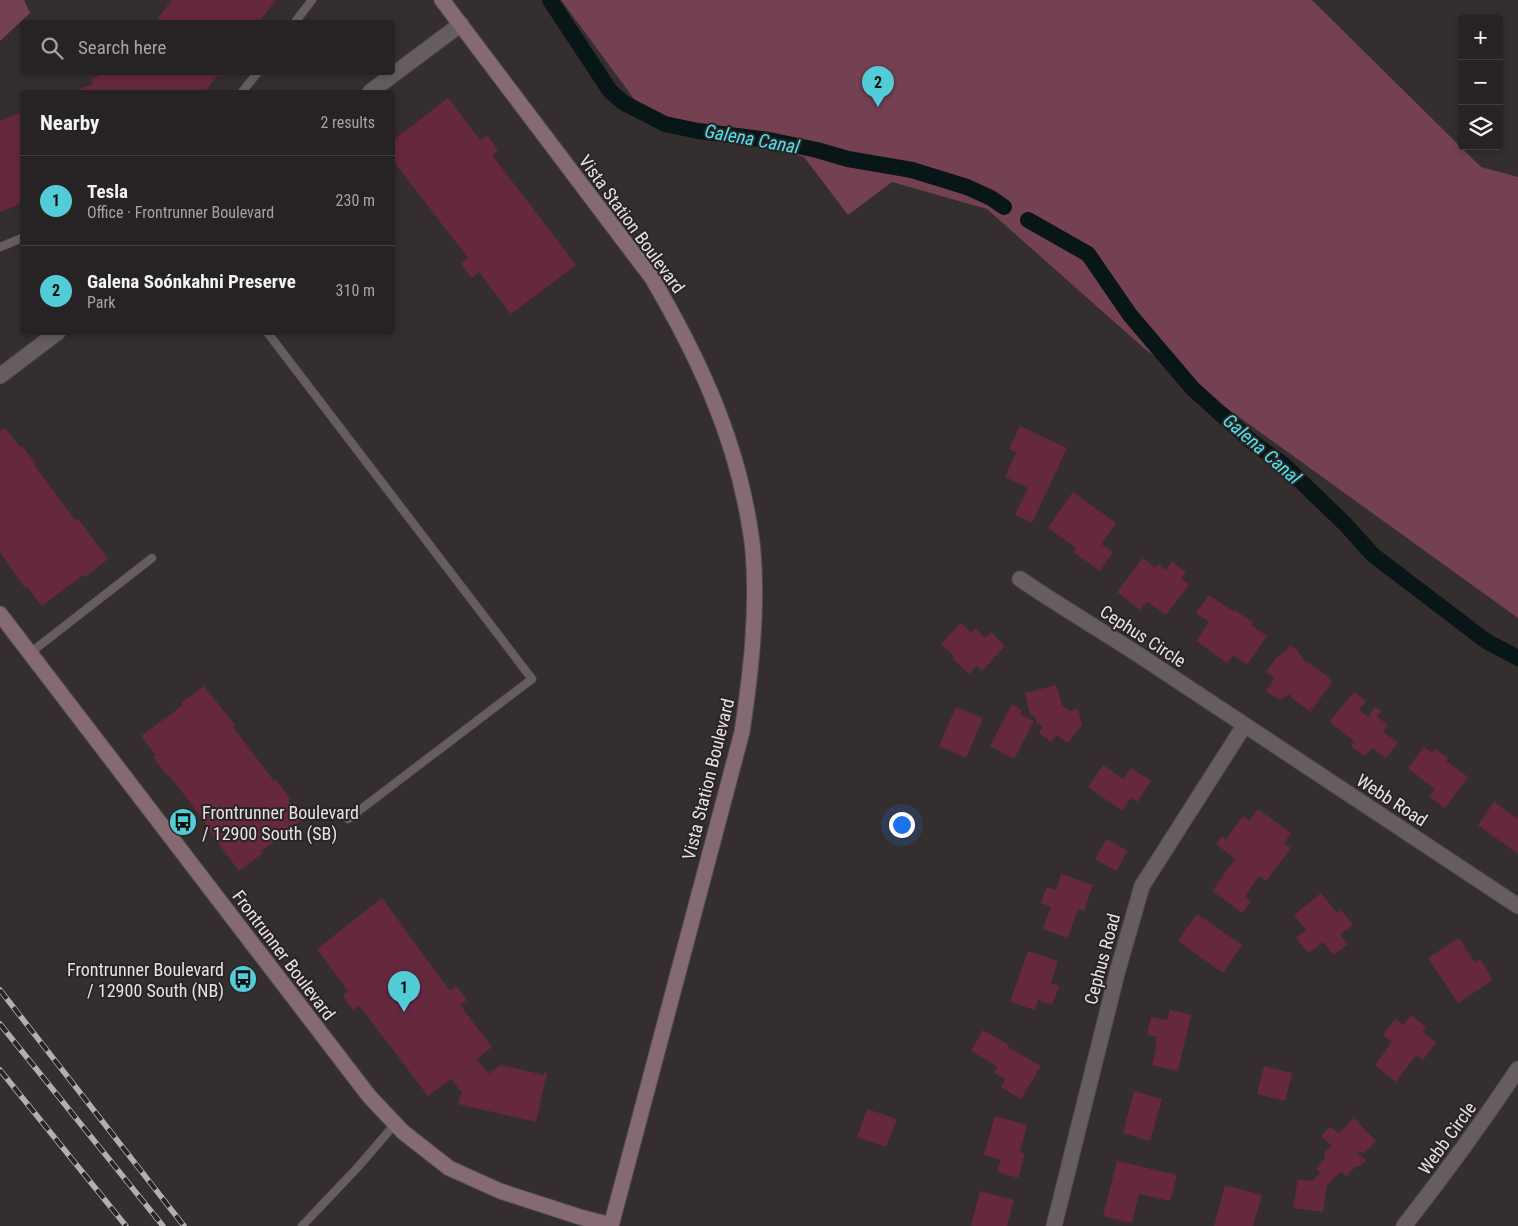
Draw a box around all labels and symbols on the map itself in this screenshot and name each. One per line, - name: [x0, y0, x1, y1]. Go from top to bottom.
- pin: 2: [862, 66, 894, 107]
- water label: Galena Canal: [703, 119, 802, 159]
- street label: Vista Station Boulevard: [575, 151, 689, 297]
- water label: Galena Canal: [1218, 409, 1306, 490]
- street label: Cephus Circle: [1096, 601, 1190, 671]
- street label: Vista Station Boulevard: [678, 696, 738, 862]
- street label: Webb Road: [1353, 769, 1431, 831]
- place label: Frontrunner Boulevard / 12900 South (SB): [202, 802, 359, 845]
- bus stop icon: Frontrunner Boulevard / 12900 South (SB): [168, 807, 198, 837]
- your location: [889, 812, 915, 838]
- street label: Frontrunner Boulevard: [228, 886, 340, 1024]
- street label: Cephus Road: [1080, 911, 1124, 1007]
- place label: Frontrunner Boulevard / 12900 South (NB): [67, 959, 224, 1002]
- bus stop icon: Frontrunner Boulevard / 12900 South (NB): [228, 964, 258, 994]
- pin: 1: [388, 971, 420, 1012]
- street label: Webb Circle: [1414, 1098, 1480, 1178]

